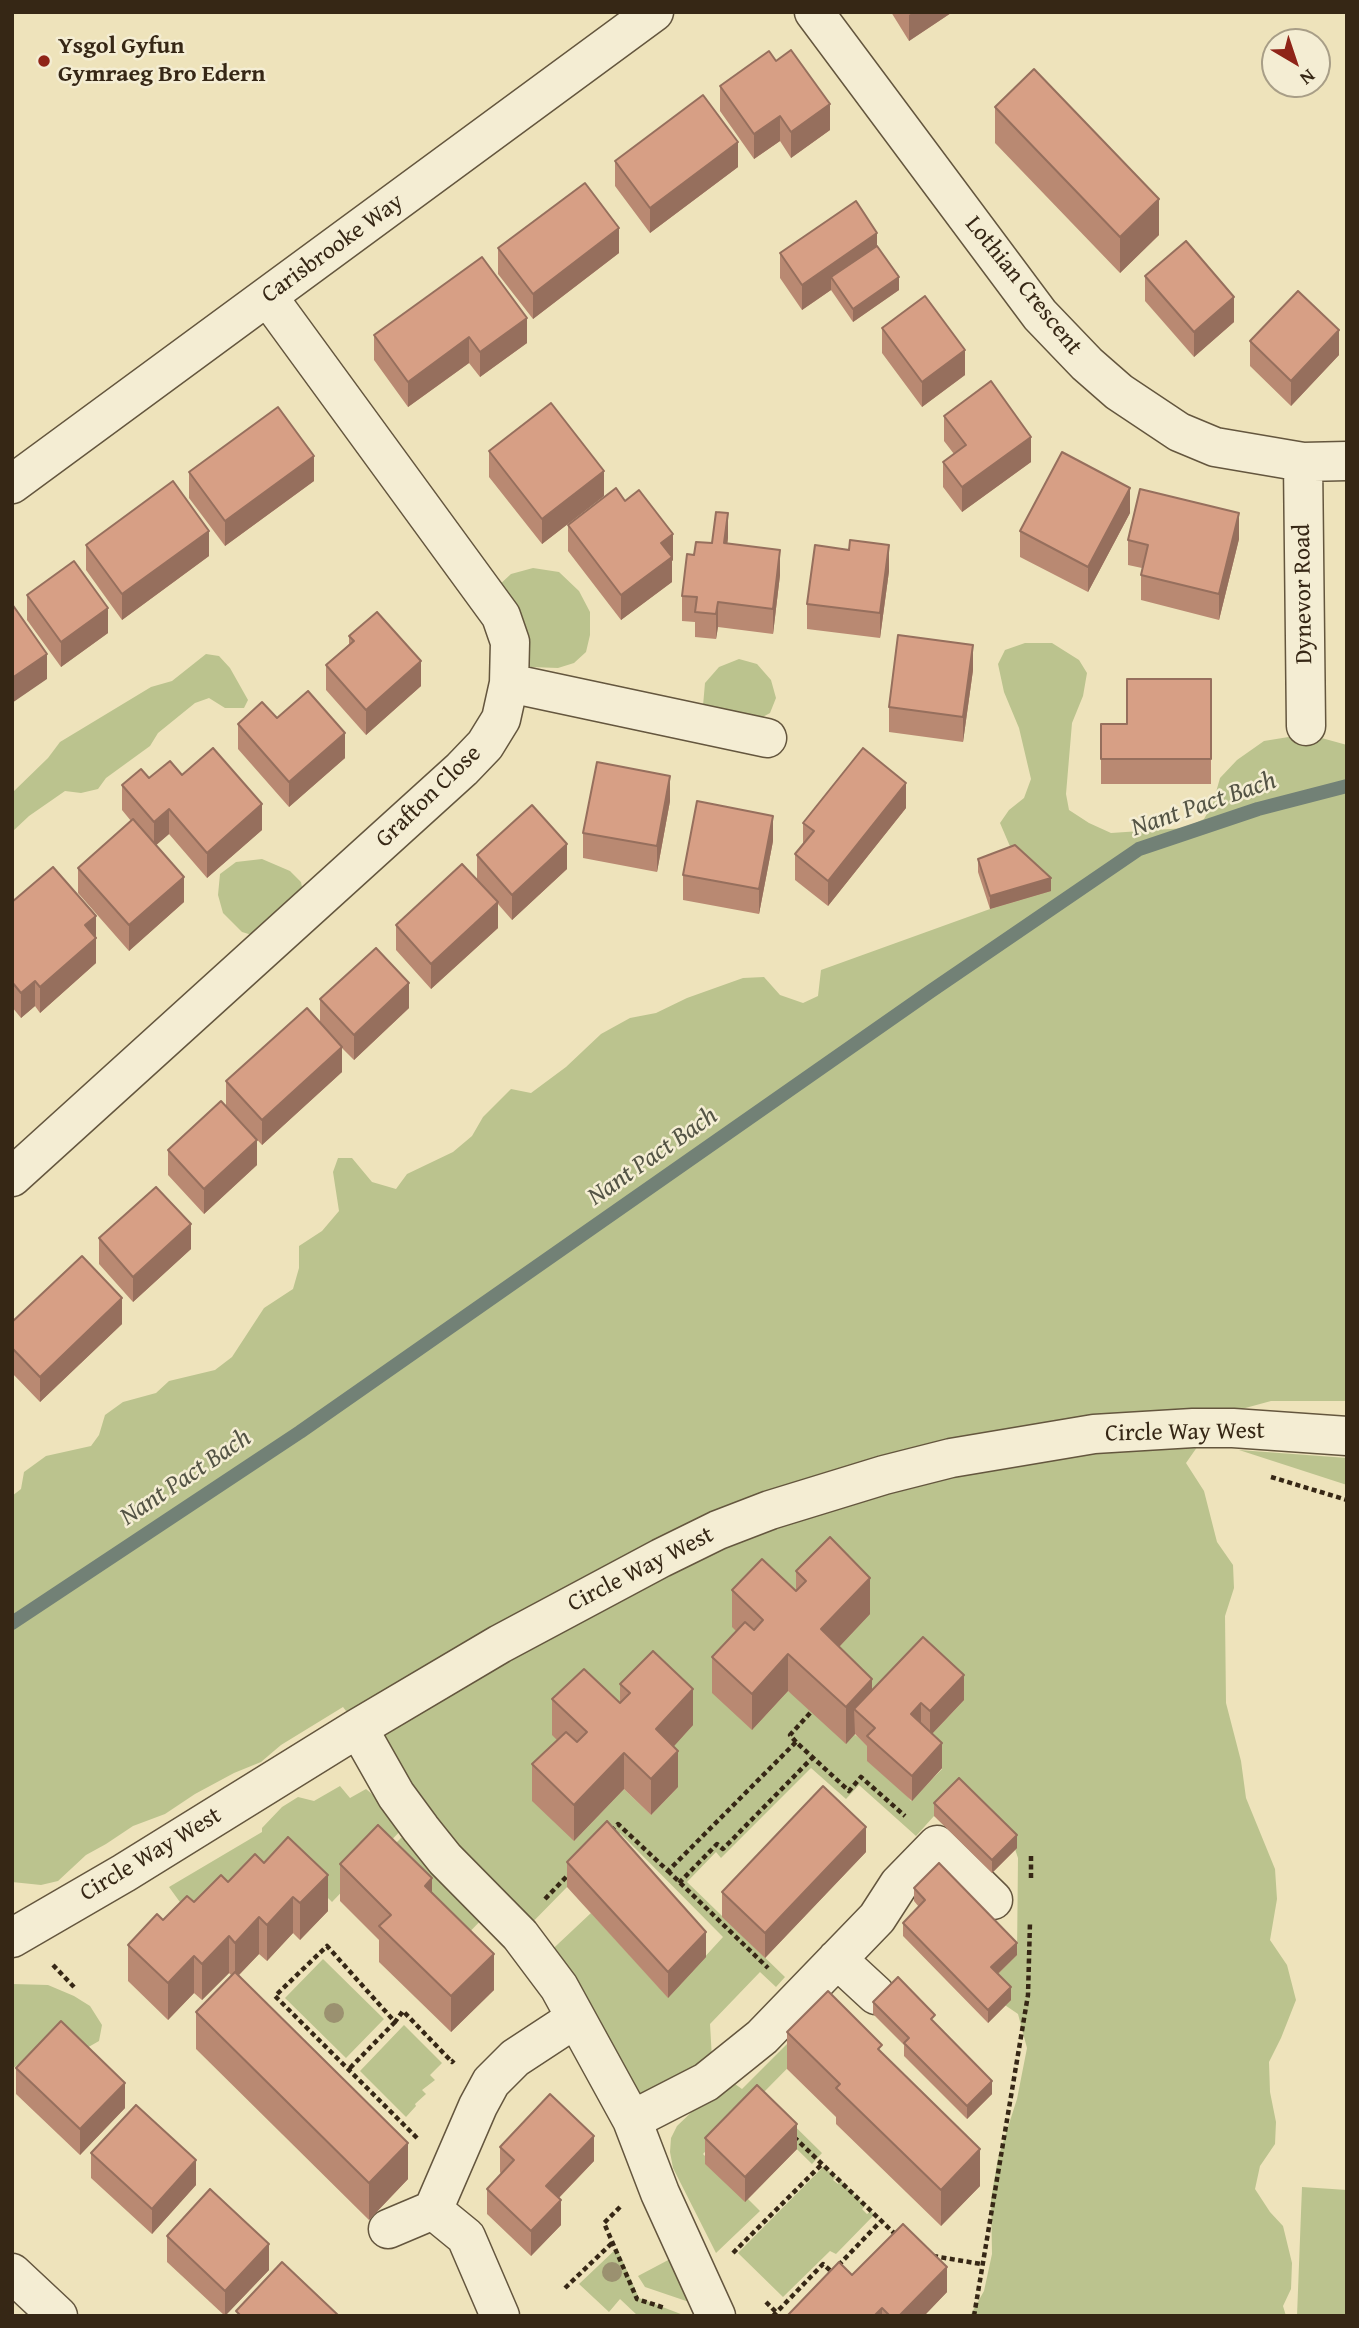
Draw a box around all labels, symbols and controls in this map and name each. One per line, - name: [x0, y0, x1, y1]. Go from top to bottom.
- north arrow: [1261, 28, 1331, 98]
- place label: Ysgol Gyfun Gymraeg Bro Edern: [58, 33, 265, 89]
- marker: Ysgol Gyfun Gymraeg Bro Edern: [36, 53, 52, 69]
- text: N: [1294, 63, 1322, 93]
- street label: Carisbrooke Way: [257, 188, 409, 310]
- street label: Lothian Crescent: [958, 211, 1088, 361]
- street label: Dynevor Road: [1288, 524, 1320, 664]
- street label: Grafton Close: [370, 740, 488, 854]
- water label: Nant Pact Bach: [1127, 766, 1281, 844]
- water label: Nant Pact Bach: [582, 1101, 724, 1213]
- street label: Circle Way West: [1105, 1417, 1265, 1449]
- water label: Nant Pact Bach: [115, 1423, 257, 1533]
- street label: Circle Way West: [563, 1521, 719, 1619]
- street label: Circle Way West: [75, 1802, 227, 1908]

